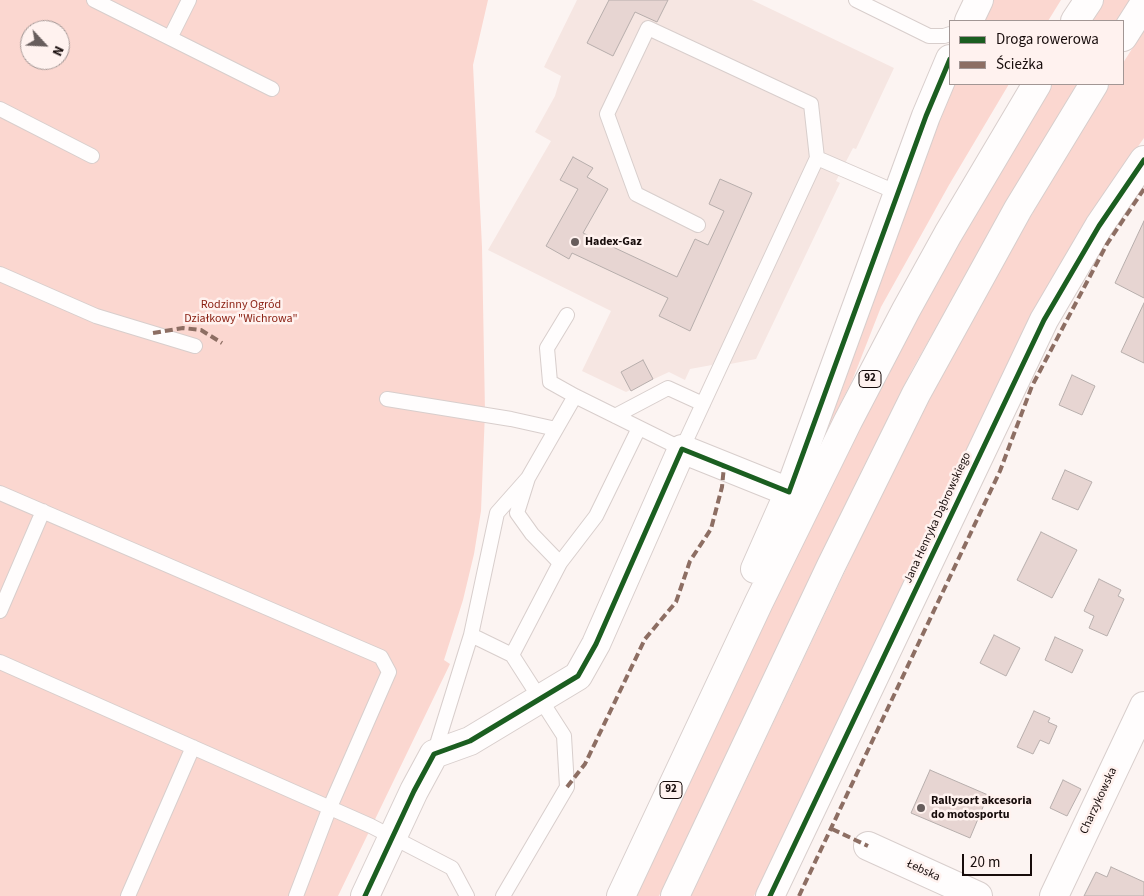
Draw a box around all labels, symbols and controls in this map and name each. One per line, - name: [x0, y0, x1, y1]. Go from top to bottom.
- north arrow: [20, 20, 70, 70]
- legend: [949, 20, 1124, 85]
- text: Droga rowerowa: [996, 29, 1099, 50]
- text: N: [47, 42, 69, 59]
- text: Ścieżka: [996, 54, 1043, 75]
- place label: Hadex-Gaz: [585, 235, 642, 249]
- marker: Hadex-Gaz: [569, 236, 581, 248]
- park label: Rodzinny Ogród Działkowy "Wichrowa": [184, 298, 298, 326]
- road number: 92: [859, 370, 881, 388]
- street label: Jana Henryka Dąbrowskiego: [901, 450, 975, 586]
- street label: Charzykowska: [1077, 765, 1121, 837]
- road number: 92: [660, 782, 682, 798]
- place label: Rallysort akcesoria do motosportu: [931, 794, 1032, 822]
- marker: Rallysort akcesoria do motosportu: [915, 802, 927, 814]
- scale bar: [964, 844, 1034, 876]
- text: 20 m: [970, 852, 1000, 873]
- street label: Łebska: [904, 857, 942, 885]

